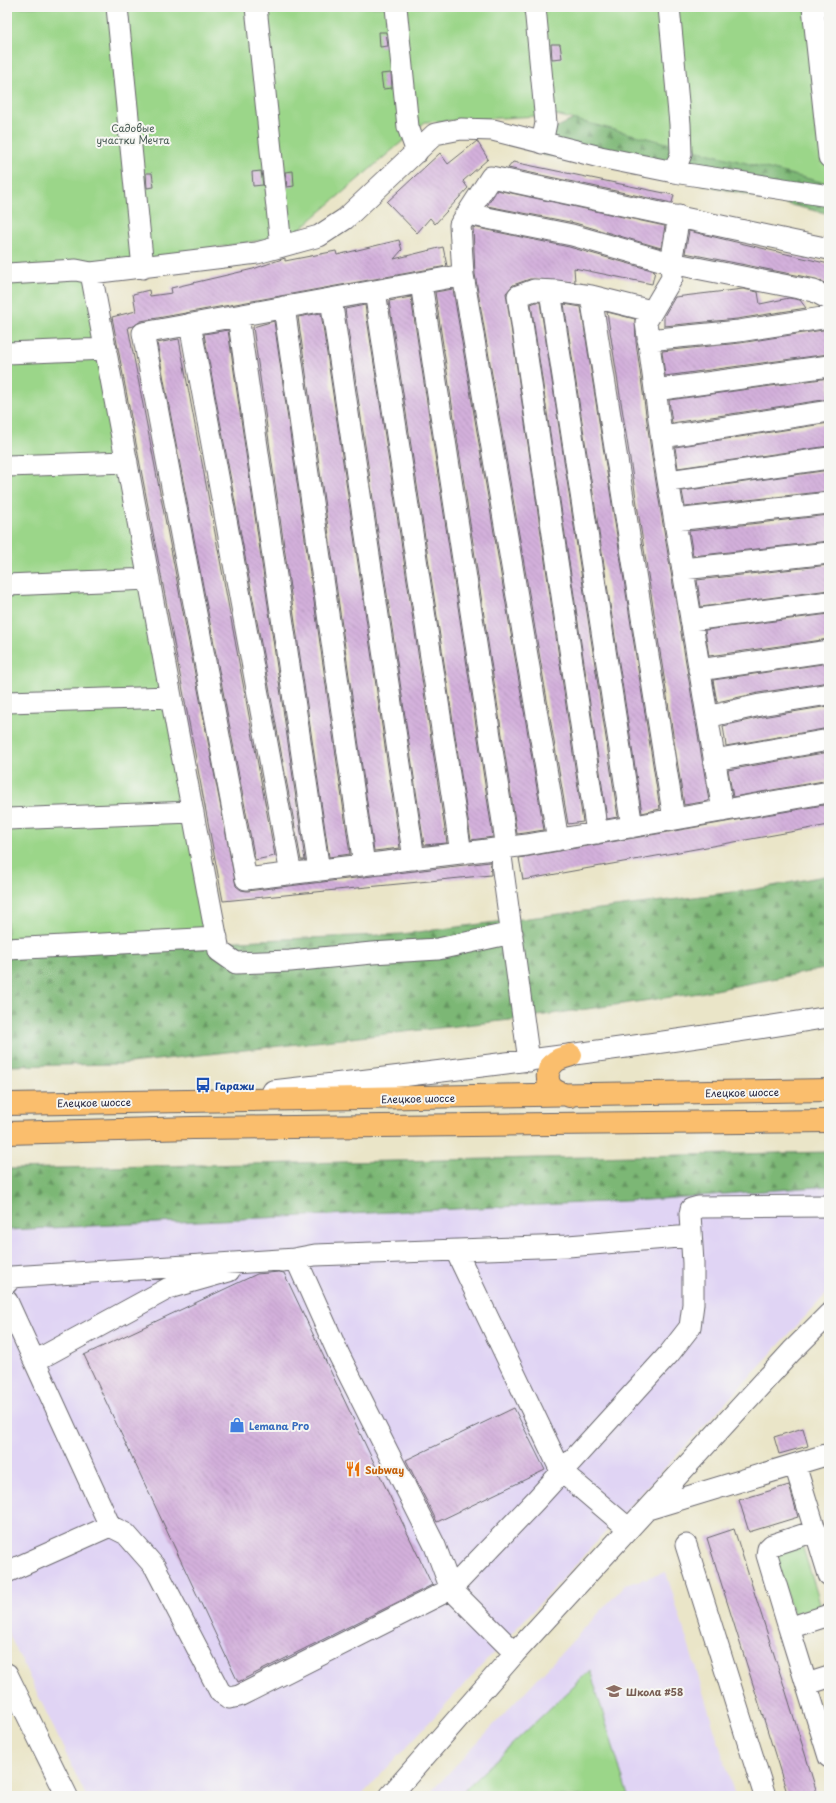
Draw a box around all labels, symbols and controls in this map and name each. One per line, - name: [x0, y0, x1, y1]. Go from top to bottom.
- park label: Садовые участки Мечта: [96, 120, 170, 148]
- bus stop icon: Гаражи: [194, 1076, 212, 1094]
- place label: Гаражи: [215, 1078, 255, 1093]
- street label: Елецкое шоссе: [705, 1084, 779, 1100]
- street label: Елецкое шоссе: [381, 1090, 455, 1106]
- street label: Елецкое шоссе: [57, 1094, 131, 1110]
- shop icon: Lemana Pro: [228, 1416, 246, 1434]
- place label: Lemana Pro: [249, 1418, 309, 1433]
- restaurant icon: Subway: [344, 1460, 362, 1478]
- place label: Subway: [365, 1462, 405, 1478]
- school or university icon: Школа #58: [605, 1682, 623, 1700]
- place label: Школа #58: [626, 1684, 683, 1699]

